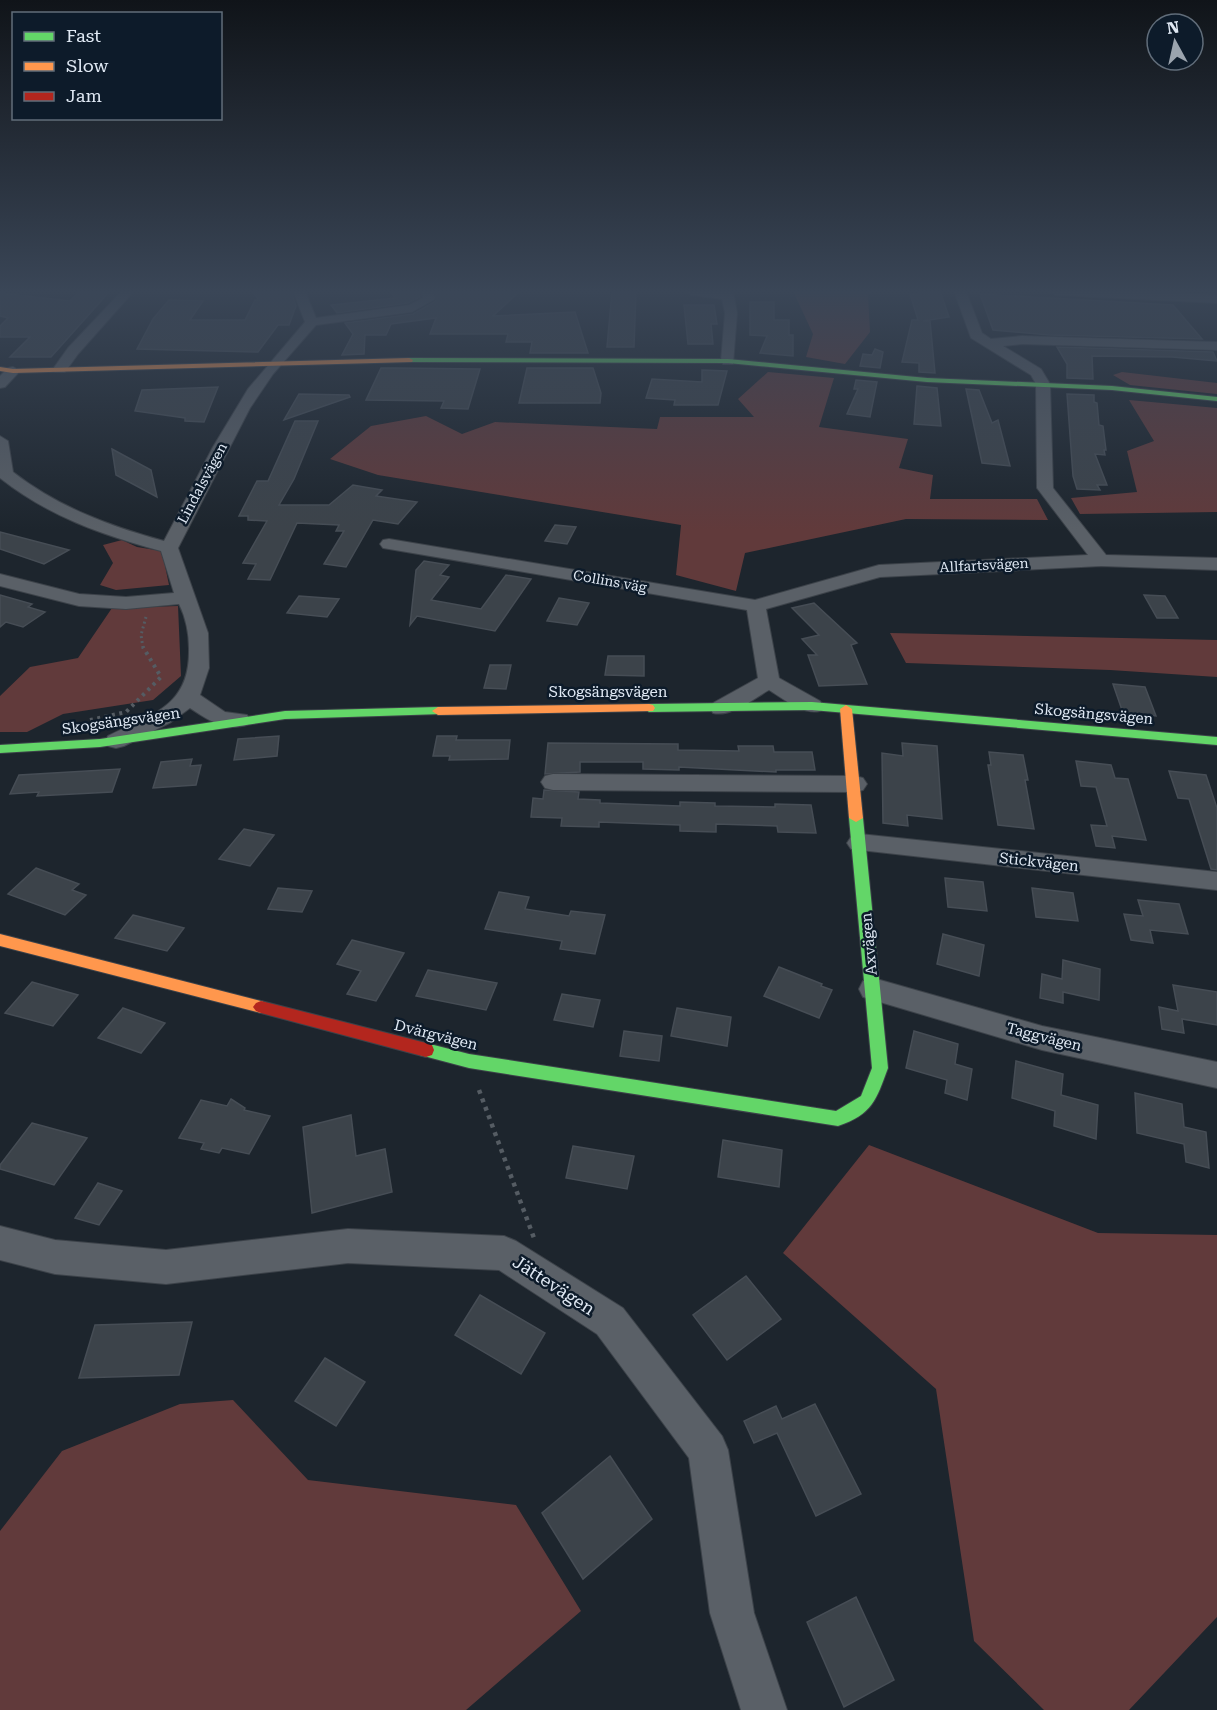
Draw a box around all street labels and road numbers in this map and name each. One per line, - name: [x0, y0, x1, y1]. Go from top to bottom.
- street label: Lindalsvägen: [174, 440, 230, 526]
- street label: Allfartsvägen: [939, 555, 1029, 575]
- street label: Collins väg: [572, 567, 648, 595]
- street label: Skogsängsvägen: [549, 683, 668, 701]
- street label: Skogsängsvägen: [1034, 700, 1154, 728]
- street label: Skogsängsvägen: [61, 704, 181, 738]
- street label: Stickvägen: [998, 849, 1080, 875]
- street label: Axvägen: [857, 912, 881, 976]
- street label: Dvärgvägen: [392, 1016, 480, 1054]
- street label: Taggvägen: [1004, 1019, 1084, 1055]
- street label: Jättevägen: [509, 1251, 599, 1319]

